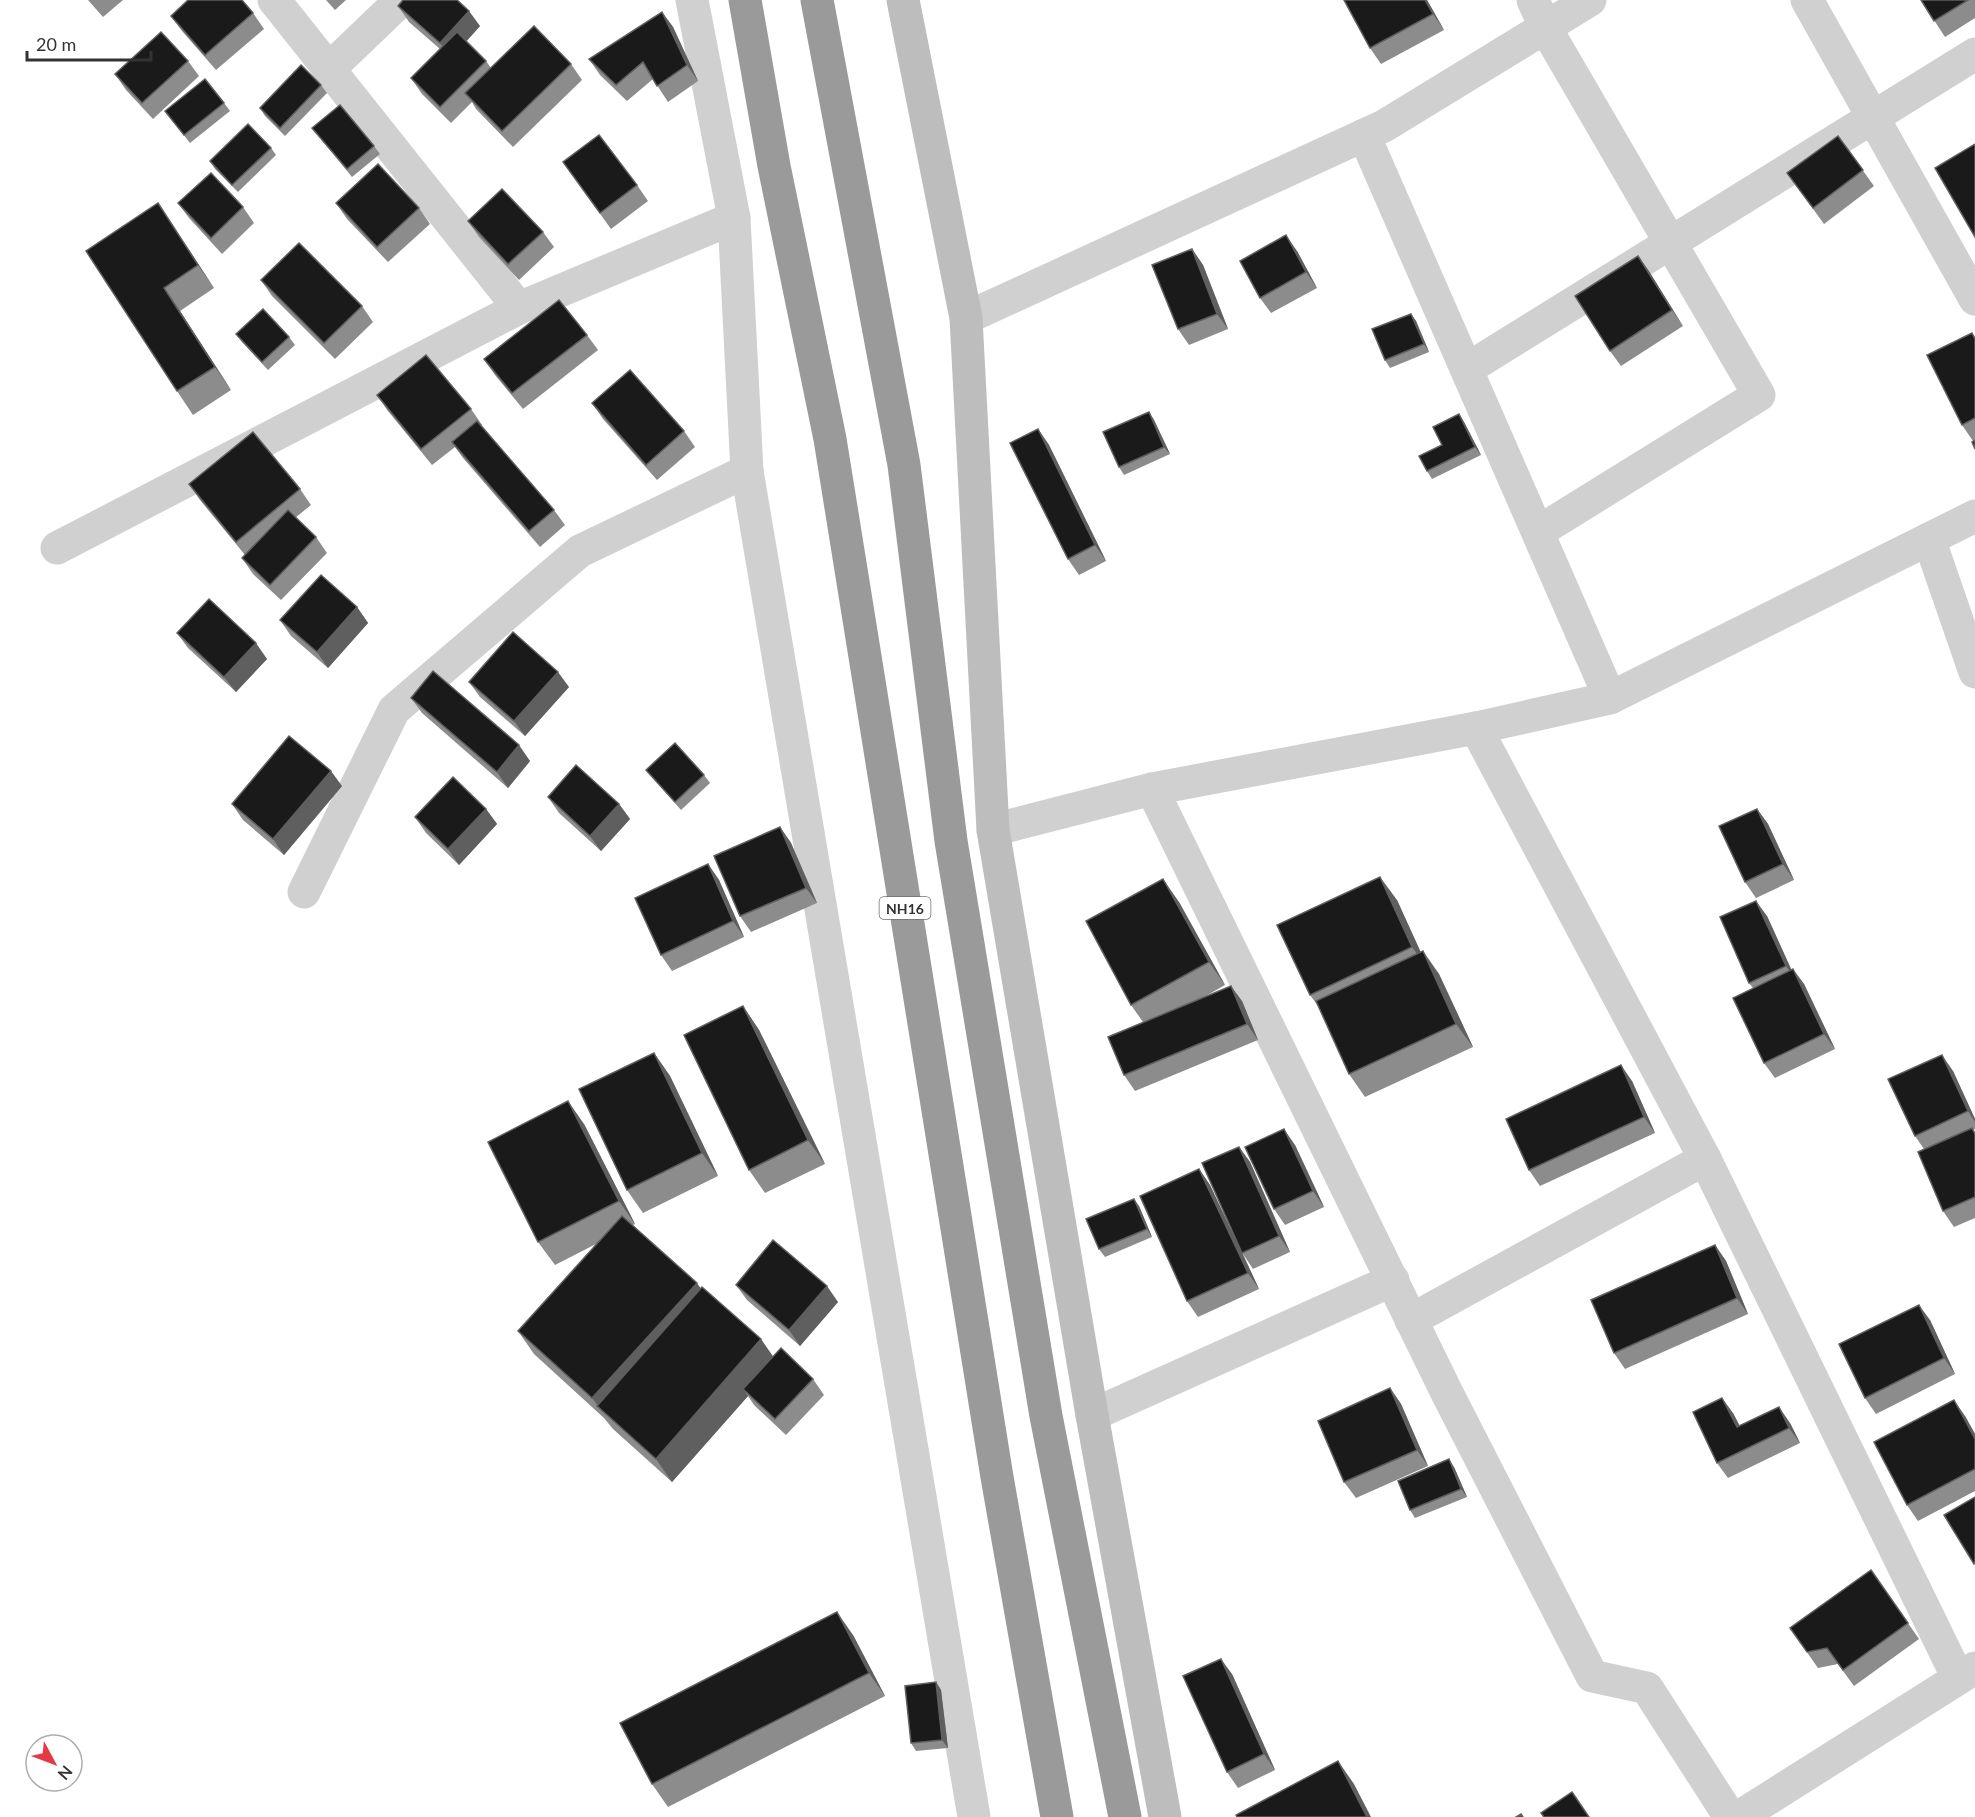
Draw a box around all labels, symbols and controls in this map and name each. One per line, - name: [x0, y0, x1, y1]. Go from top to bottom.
- scale bar: [27, 24, 152, 62]
- text: 20 m: [36, 33, 76, 55]
- road number: NH16: [880, 897, 930, 919]
- north arrow: [24, 1733, 84, 1793]
- text: N: [54, 1762, 77, 1784]

